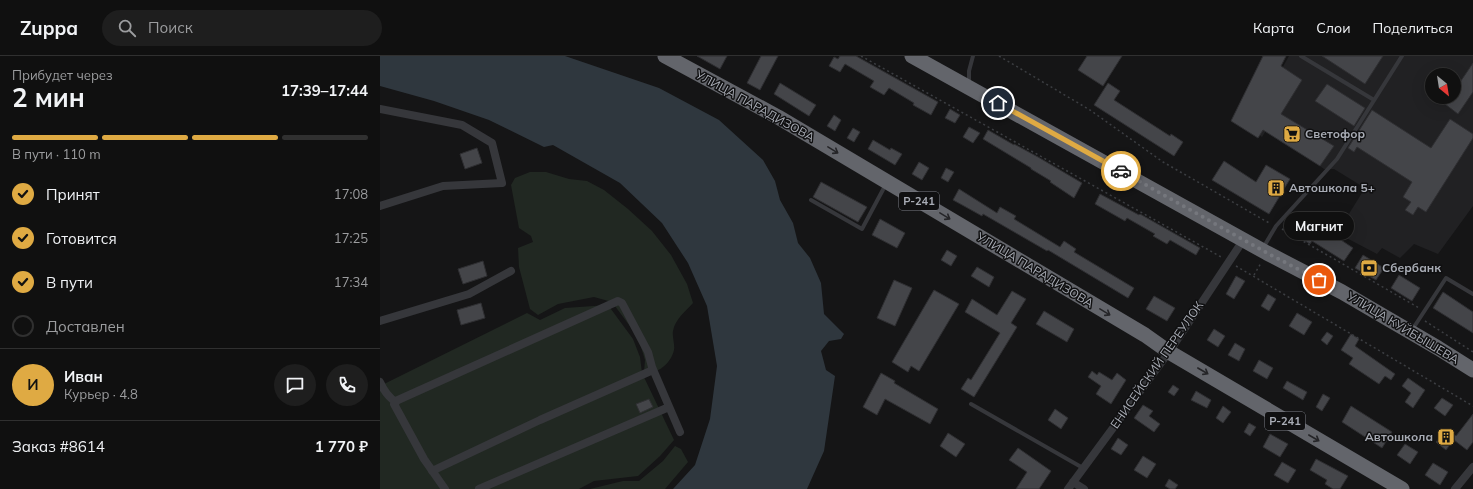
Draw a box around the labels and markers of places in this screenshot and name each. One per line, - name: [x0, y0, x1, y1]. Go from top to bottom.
- pin: [981, 86, 1015, 120]
- supermarket icon: Светофор: [1282, 124, 1302, 144]
- place label: Светофор: [1305, 126, 1366, 141]
- building icon: Автошкола 5+: [1266, 178, 1286, 198]
- place label: Автошкола 5+: [1289, 180, 1375, 195]
- callout: Магнит: [1284, 212, 1354, 240]
- bank icon: Сбербанк: [1359, 258, 1379, 278]
- place label: Сбербанк: [1382, 260, 1441, 275]
- pin: [1302, 263, 1336, 297]
- building icon: Автошкола: [1436, 427, 1456, 447]
- place label: Автошкола: [1365, 429, 1433, 444]

